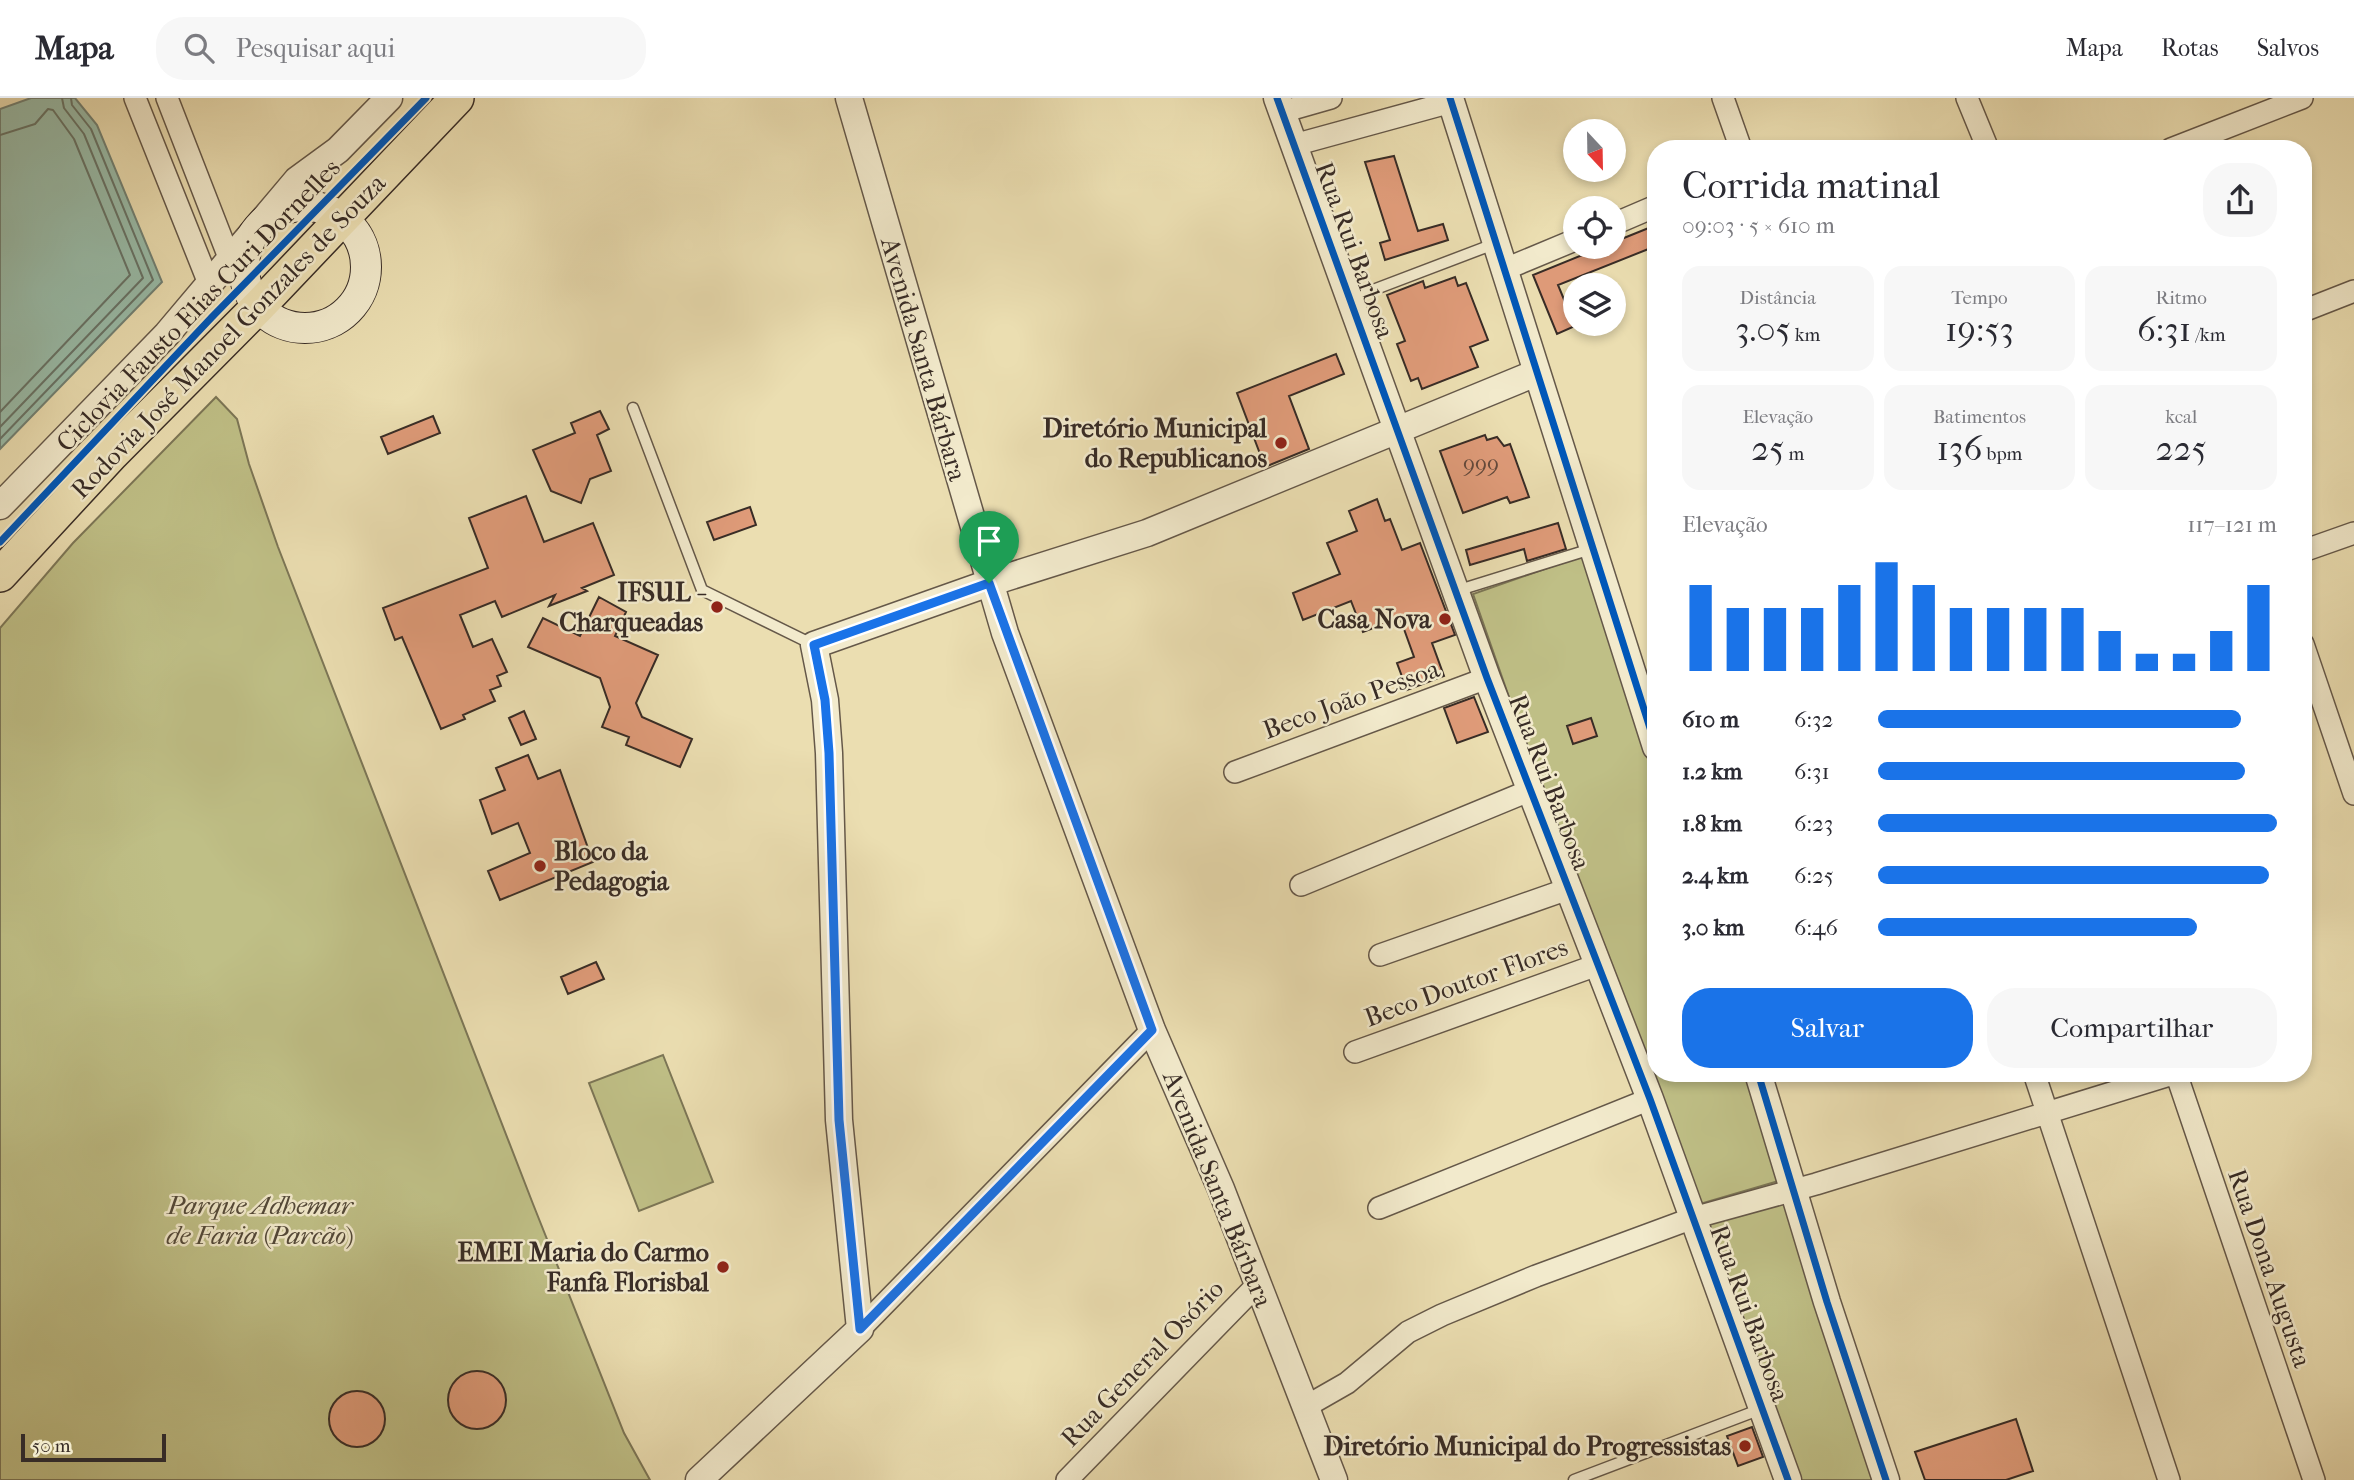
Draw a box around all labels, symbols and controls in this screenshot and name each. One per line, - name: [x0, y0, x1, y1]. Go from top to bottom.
- search box: [156, 17, 646, 80]
- text: Mapa: [35, 29, 114, 68]
- icon: search: [180, 29, 218, 67]
- text: Pesquisar aqui: [236, 33, 395, 64]
- text: Mapa: [2066, 34, 2123, 62]
- text: Rotas: [2161, 34, 2219, 62]
- text: Salvos: [2257, 34, 2319, 62]
- north arrow: [1563, 119, 1626, 182]
- map controls: [1563, 119, 1626, 336]
- street label: Ciclovia Fausto Elias Curi Dornelles: [50, 152, 347, 458]
- street label: Rua Rui Barbosa: [1308, 158, 1401, 344]
- text: Corrida matinal: [1682, 163, 1940, 208]
- button: share: [2203, 163, 2277, 237]
- street label: Rodovia José Manoel Gonzales de Souza: [65, 167, 393, 505]
- button: locate: [1563, 196, 1626, 259]
- text: 09:03 · 5 × 610 m: [1682, 212, 1835, 239]
- street label: Avenida Santa Bárbara: [874, 233, 973, 485]
- button: layers: [1563, 273, 1626, 336]
- text: Distância: [1740, 287, 1816, 309]
- text: Tempo: [1951, 287, 2008, 309]
- text: Ritmo: [2155, 287, 2207, 309]
- text: 3.05: [1735, 309, 1791, 350]
- text: 19:53: [1945, 309, 2014, 350]
- text: 6:31: [2137, 309, 2191, 350]
- text: km: [1791, 324, 1820, 346]
- text: /km: [2191, 324, 2225, 346]
- text: Elevação: [1742, 406, 1813, 428]
- text: Batimentos: [1933, 406, 2026, 428]
- text: kcal: [2165, 406, 2197, 428]
- place label: Diretório Municipal do Republicanos: [1043, 413, 1268, 474]
- text: 25: [1751, 428, 1784, 469]
- text: 136: [1937, 428, 1982, 469]
- text: 225: [2156, 428, 2207, 469]
- marker: Diretório Municipal do Republicanos: [1273, 435, 1289, 451]
- text: m: [1784, 443, 1804, 465]
- text: bpm: [1982, 443, 2022, 465]
- house number: 999: [1463, 450, 1499, 477]
- pin: [959, 511, 1019, 583]
- text: Elevação: [1682, 511, 1768, 538]
- text: 117–121 m: [2187, 511, 2277, 538]
- icon: arrive: [970, 522, 1008, 560]
- place label: IFSUL - Charqueadas: [559, 577, 707, 638]
- marker: IFSUL - Charqueadas: [709, 599, 725, 615]
- place label: Casa Nova: [1318, 604, 1432, 635]
- marker: Casa Nova: [1437, 611, 1453, 627]
- street label: Beco João Pessoa: [1259, 653, 1445, 746]
- street label: Rua Rui Barbosa: [1502, 690, 1598, 875]
- text: 610 m: [1682, 706, 1739, 733]
- text: 6:32: [1794, 706, 1833, 733]
- text: 1.2 km: [1682, 758, 1742, 785]
- text: 6:31: [1794, 758, 1830, 785]
- text: 1.8 km: [1682, 810, 1742, 837]
- text: 6:23: [1794, 810, 1833, 837]
- place label: Bloco da Pedagogia: [554, 836, 670, 897]
- marker: Bloco da Pedagogia: [532, 858, 548, 874]
- text: 2.4 km: [1682, 862, 1748, 889]
- text: 6:25: [1794, 862, 1834, 889]
- text: 3.0 km: [1682, 914, 1744, 941]
- text: 6:46: [1794, 914, 1838, 941]
- street label: Beco Doutor Flores: [1360, 931, 1572, 1034]
- button: Salvar: [1682, 988, 1973, 1068]
- button: Compartilhar: [1987, 988, 2277, 1068]
- street label: Avenida Santa Bárbara: [1156, 1066, 1279, 1313]
- street label: Rua Dona Augusta: [2221, 1165, 2318, 1372]
- park label: Parque Adhemar de Faria (Parcão): [166, 1190, 355, 1251]
- street label: Rua Rui Barbosa: [1703, 1221, 1796, 1407]
- place label: EMEI Maria do Carmo Fanfa Florisbal: [457, 1237, 710, 1298]
- marker: EMEI Maria do Carmo Fanfa Florisbal: [715, 1259, 731, 1275]
- street label: Rua General Osório: [1055, 1273, 1230, 1453]
- scale bar: [21, 1431, 166, 1463]
- place label: Diretório Municipal do Progressistas: [1323, 1431, 1731, 1462]
- text: 50 m: [32, 1435, 71, 1457]
- marker: Diretório Municipal do Progressistas: [1737, 1438, 1753, 1454]

